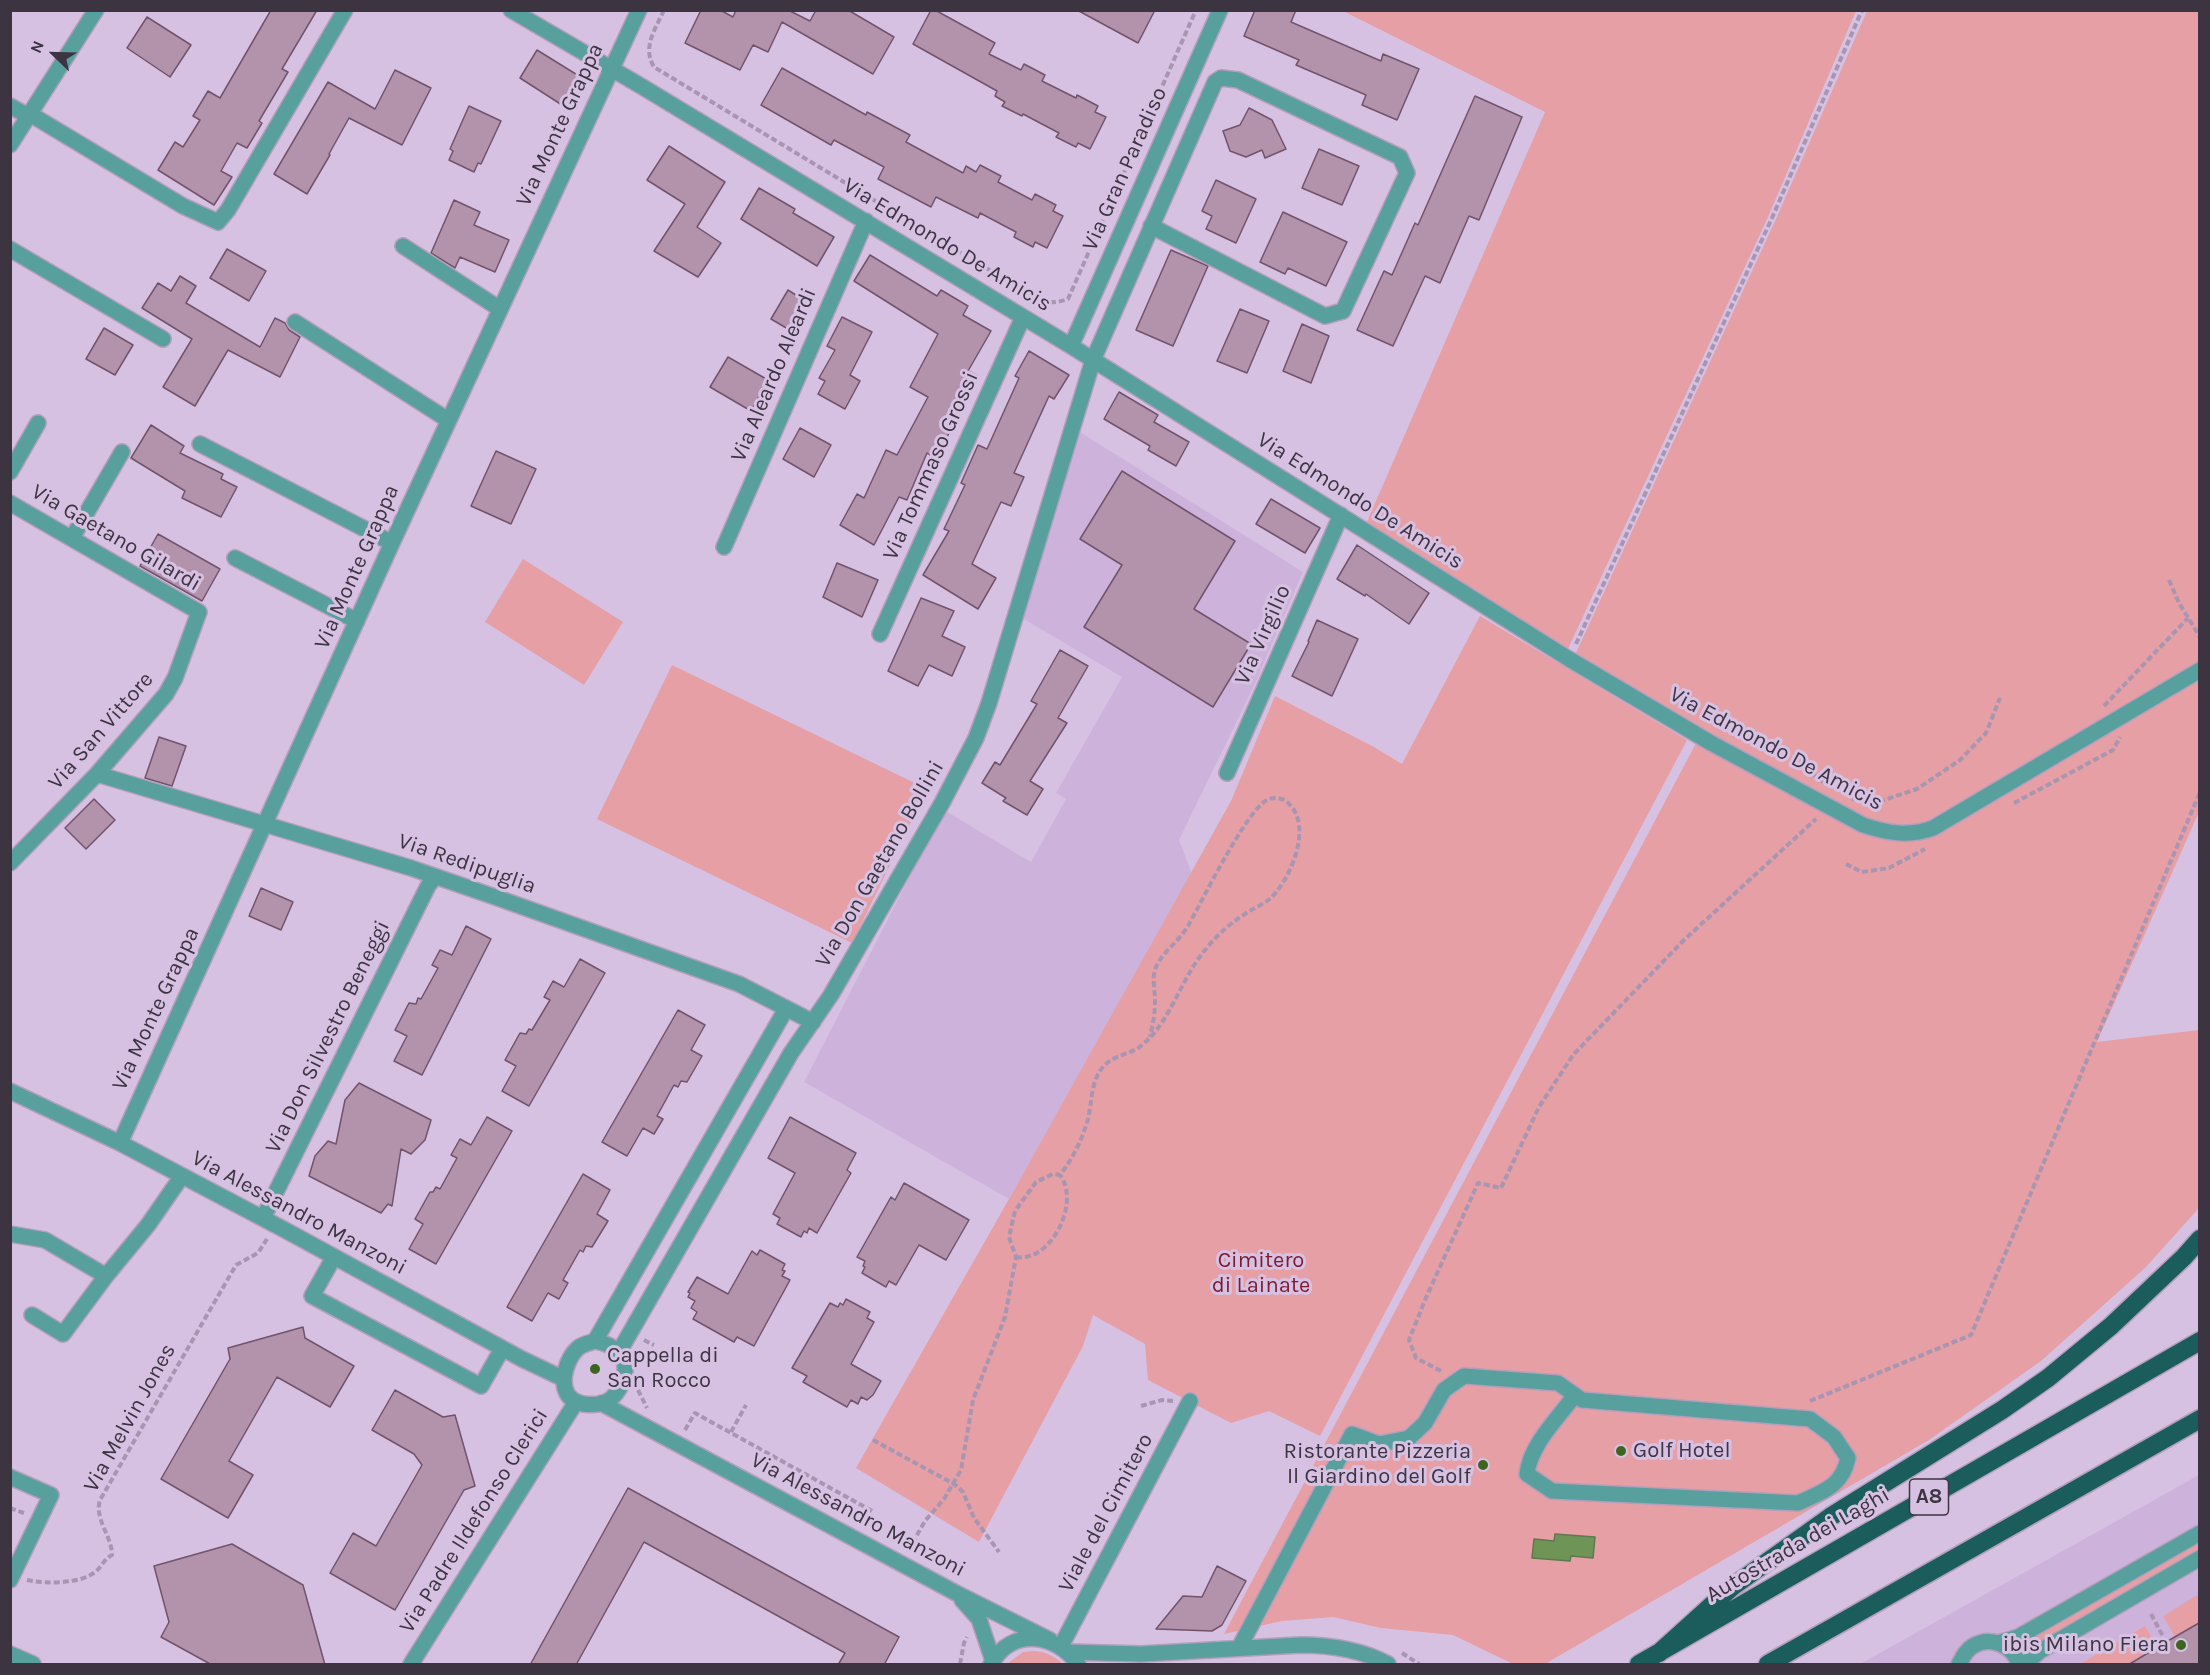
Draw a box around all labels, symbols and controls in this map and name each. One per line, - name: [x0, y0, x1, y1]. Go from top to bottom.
- north arrow: [24, 24, 84, 84]
- text: N: [26, 38, 48, 56]
- street label: Via Monte Grappa: [511, 39, 609, 211]
- street label: Via Gran Paradiso: [1077, 83, 1173, 255]
- street label: Via Edmondo De Amicis: [838, 172, 1056, 318]
- street label: Via Aleardo Aleardi: [725, 284, 823, 466]
- street label: Via Tommaso Grossi: [878, 368, 984, 564]
- street label: Via Edmondo De Amicis: [1252, 427, 1468, 575]
- street label: Via Gaetano Gilardi: [27, 479, 205, 597]
- street label: Via Monte Grappa: [309, 481, 405, 653]
- street label: Via Virgilio: [1229, 581, 1297, 689]
- street label: Via San Vittore: [43, 667, 159, 795]
- street label: Via Edmondo De Amicis: [1665, 681, 1887, 817]
- street label: Via Don Gaetano Bollini: [810, 756, 950, 972]
- street label: Via Redipuglia: [395, 828, 539, 900]
- street label: Via Don Silvestro Beneggi: [260, 916, 396, 1158]
- street label: Via Monte Grappa: [107, 923, 205, 1095]
- street label: Via Alessandro Manzoni: [187, 1145, 411, 1281]
- park label: Cimitero di Lainate: [1212, 1248, 1310, 1300]
- street label: Via Melvin Jones: [78, 1339, 182, 1497]
- place label: Cappella di San Rocco: [607, 1343, 719, 1394]
- marker: Cappella di San Rocco: [588, 1362, 602, 1376]
- street label: Via Padre Ildefonso Clerici: [394, 1404, 554, 1638]
- street label: Viale del Cimitero: [1053, 1429, 1159, 1597]
- place label: Golf Hotel: [1633, 1438, 1731, 1464]
- place label: Ristorante Pizzeria Il Giardino del Golf: [1283, 1439, 1471, 1490]
- marker: Golf Hotel: [1614, 1444, 1628, 1458]
- street label: Via Alessandro Manzoni: [746, 1447, 970, 1583]
- marker: Ristorante Pizzeria Il Giardino del Golf: [1476, 1458, 1490, 1472]
- road number: A8: [1910, 1479, 1948, 1515]
- street label: Autostrada dei Laghi: [1702, 1482, 1894, 1608]
- place label: ibis Milano Fiera: [2003, 1632, 2169, 1658]
- marker: ibis Milano Fiera: [2174, 1638, 2188, 1652]

